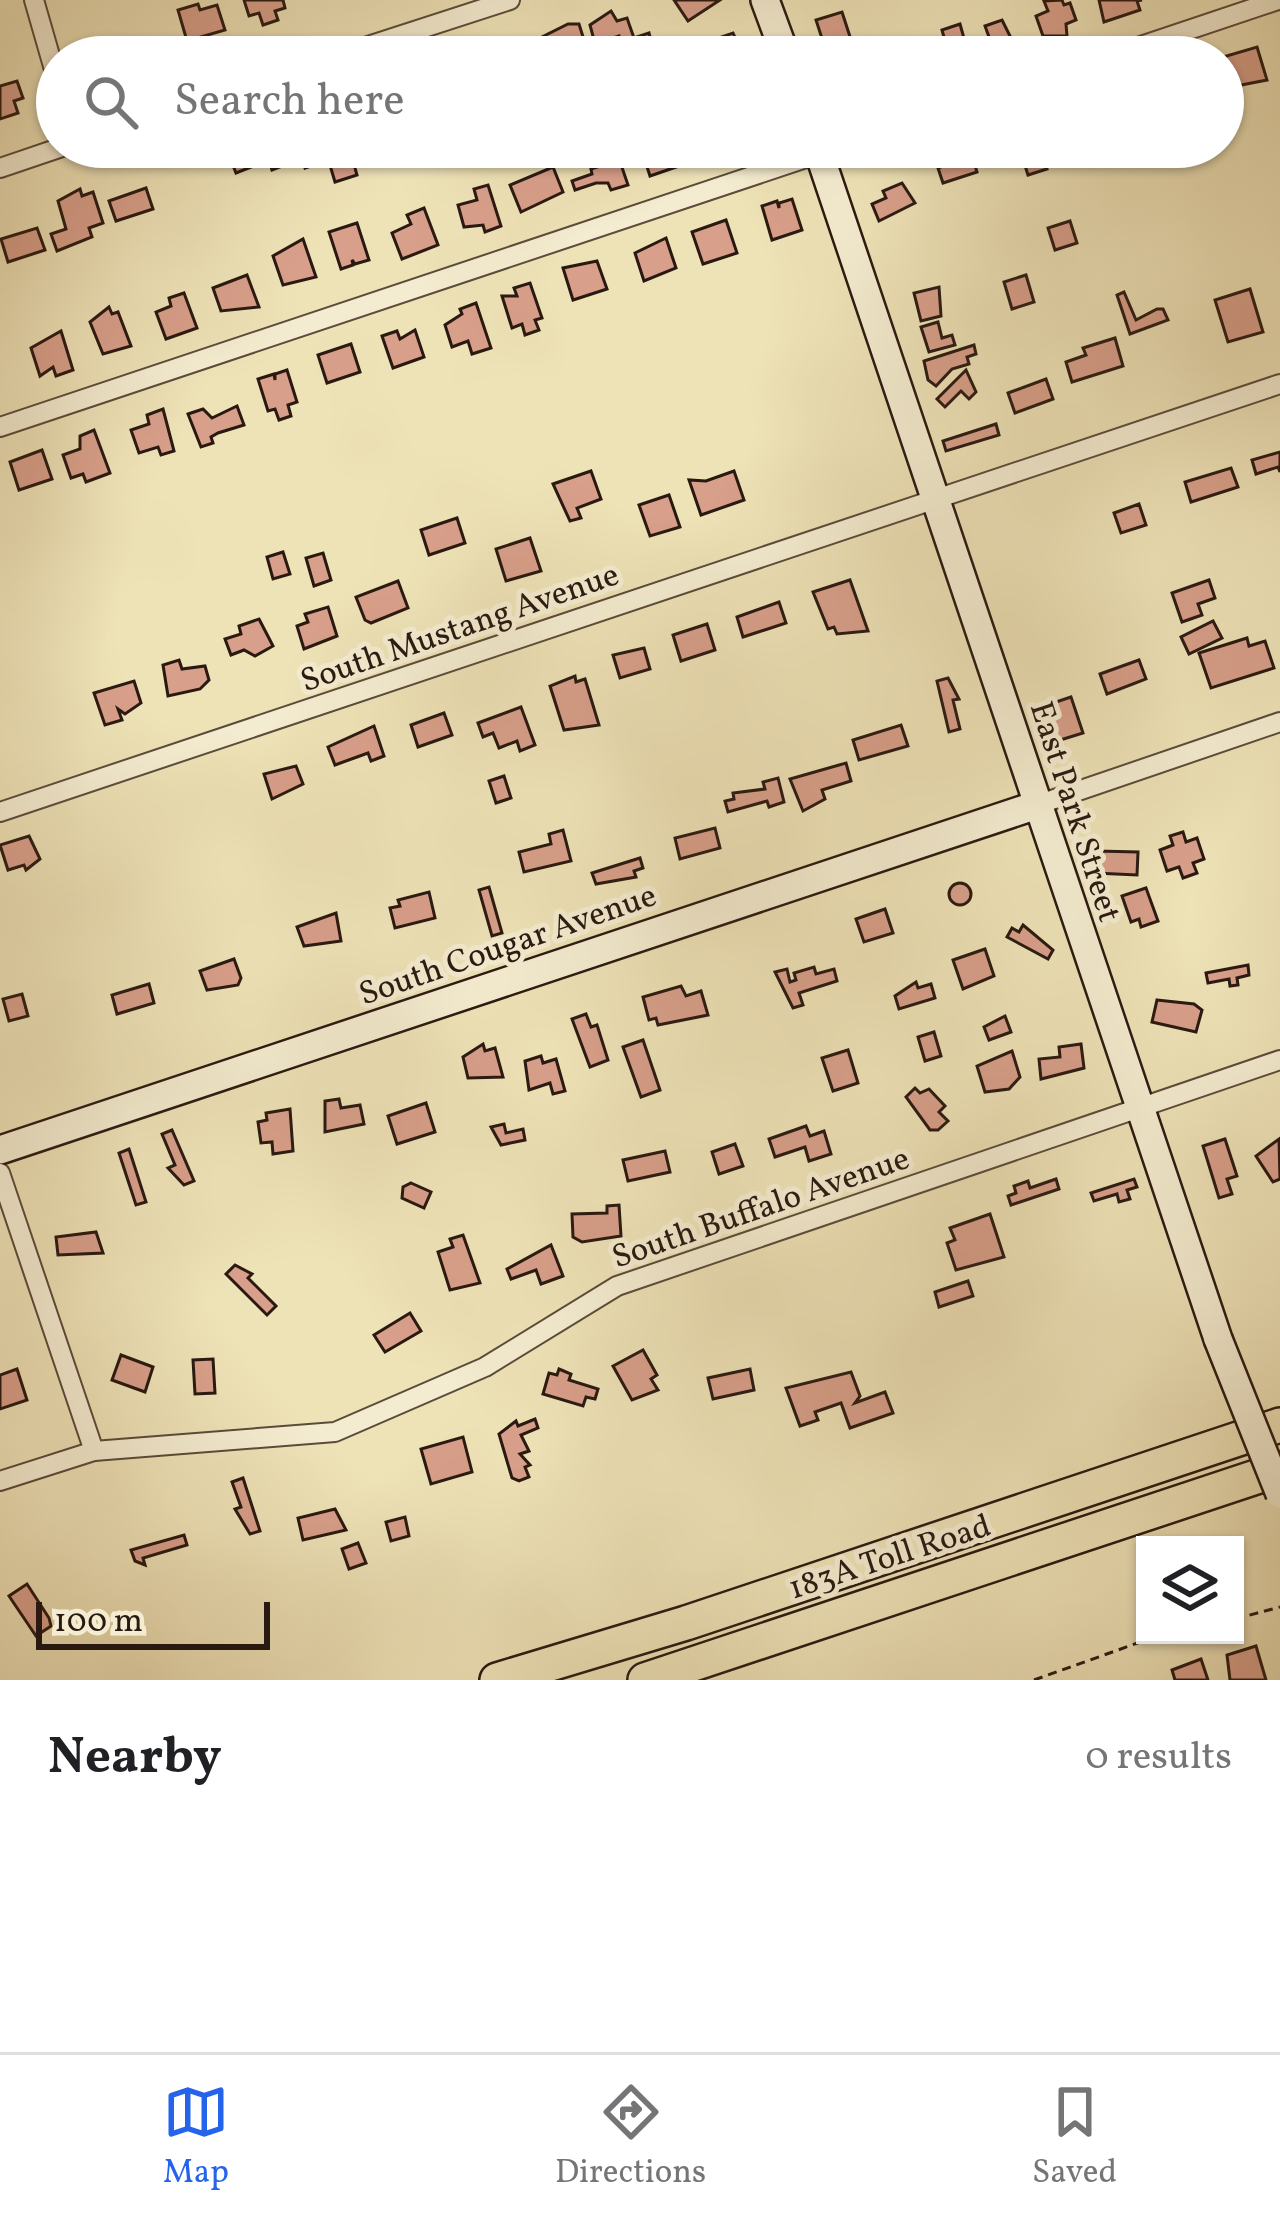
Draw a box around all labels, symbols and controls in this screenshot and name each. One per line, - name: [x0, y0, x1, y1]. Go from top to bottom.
- search box: [36, 36, 1244, 168]
- icon: search: [78, 69, 144, 135]
- text: Search here: [174, 71, 405, 134]
- street label: South Mustang Avenue: [295, 554, 626, 706]
- street label: East Park Street: [1016, 696, 1130, 928]
- street label: South Cougar Avenue: [353, 874, 663, 1019]
- street label: South Buffalo Avenue: [606, 1137, 916, 1282]
- street label: 183A Toll Road: [783, 1504, 997, 1613]
- map controls: [1136, 1536, 1244, 1644]
- button: layers: [1136, 1536, 1244, 1644]
- scale bar: [36, 1596, 270, 1649]
- text: 100 m: [54, 1600, 143, 1646]
- text: Nearby: [48, 1723, 222, 1794]
- text: 0 results: [1085, 1731, 1232, 1785]
- tab: Map: [163, 2079, 229, 2197]
- tab: Directions: [555, 2079, 706, 2197]
- tab: Saved: [1032, 2079, 1117, 2197]

